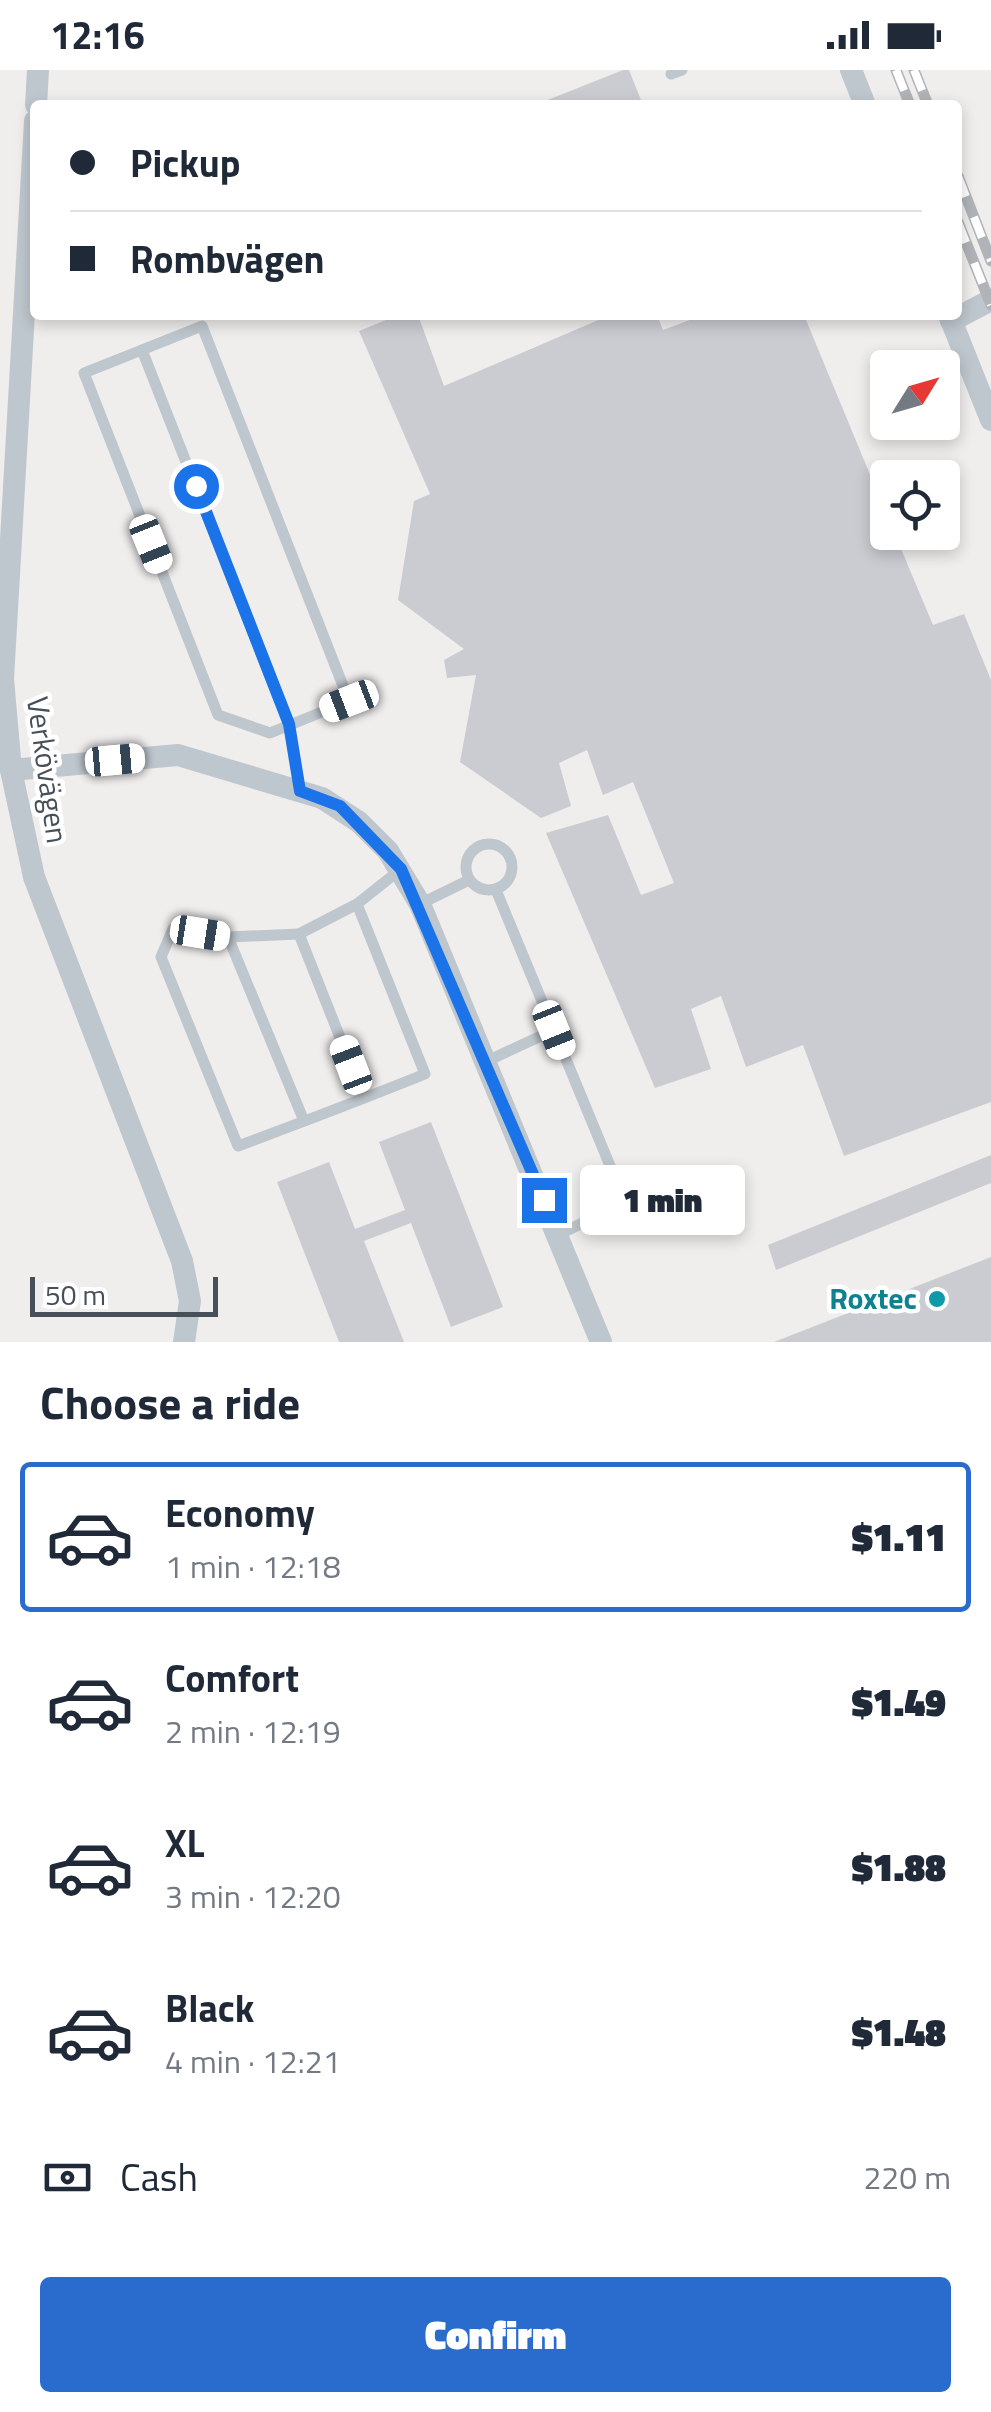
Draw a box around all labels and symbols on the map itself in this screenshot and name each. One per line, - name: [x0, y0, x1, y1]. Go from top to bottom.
- north arrow: [870, 350, 960, 440]
- route start: [174, 464, 219, 509]
- car: [126, 511, 176, 577]
- car: [316, 676, 382, 726]
- street label: Verkövägen: [15, 694, 81, 846]
- car: [84, 742, 146, 778]
- car: [168, 913, 232, 953]
- car: [529, 997, 579, 1063]
- car: [326, 1032, 376, 1098]
- callout: 1 min: [579, 1165, 744, 1235]
- route end: [522, 1178, 567, 1223]
- scale bar: [30, 1272, 218, 1316]
- place label: Roxtec: [829, 1275, 917, 1321]
- marker: Roxtec: [926, 1288, 948, 1310]

